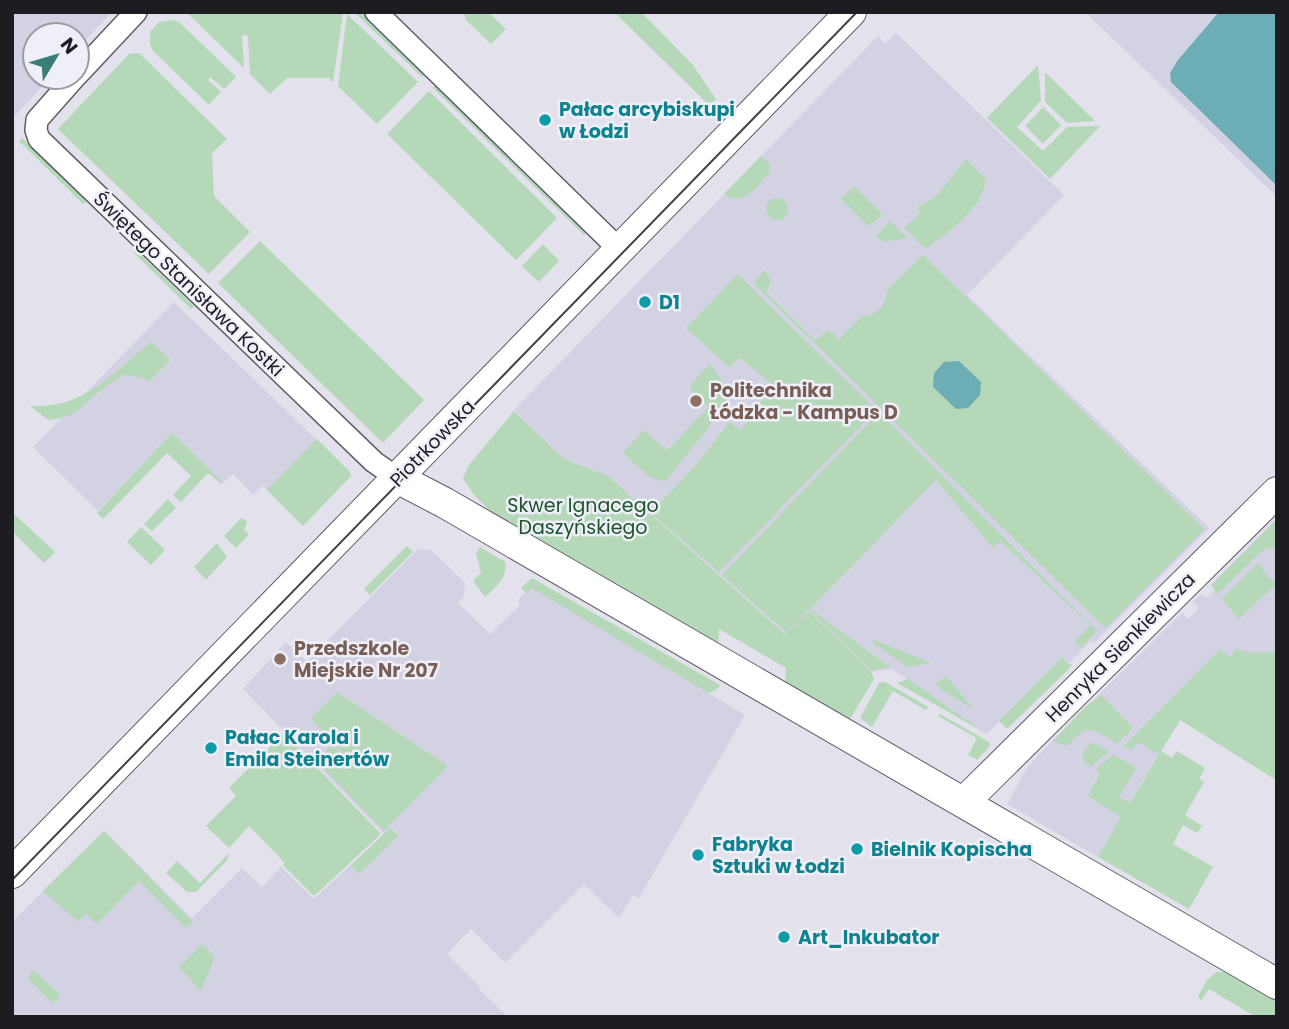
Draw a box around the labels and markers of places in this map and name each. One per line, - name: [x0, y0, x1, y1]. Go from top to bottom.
- place label: Pałac arcybiskupi w Łodzi: [559, 96, 735, 145]
- marker: Pałac arcybiskupi w Łodzi: [537, 112, 553, 128]
- place label: D1: [659, 289, 680, 316]
- marker: D1: [637, 294, 653, 310]
- place label: Politechnika Łódzka - Kampus D: [710, 377, 898, 426]
- marker: Politechnika Łódzka - Kampus D: [688, 393, 704, 409]
- place label: Przedszkole Miejskie Nr 207: [294, 635, 438, 684]
- marker: Przedszkole Miejskie Nr 207: [272, 651, 288, 667]
- place label: Pałac Karola i Emila Steinertów: [225, 724, 390, 773]
- marker: Pałac Karola i Emila Steinertów: [203, 740, 219, 756]
- place label: Fabryka Sztuki w Łodzi: [712, 831, 845, 880]
- place label: Bielnik Kopischa: [871, 836, 1032, 863]
- marker: Bielnik Kopischa: [849, 841, 865, 857]
- marker: Fabryka Sztuki w Łodzi: [690, 847, 706, 863]
- place label: Art_Inkubator: [798, 924, 939, 951]
- marker: Art_Inkubator: [776, 929, 792, 945]

